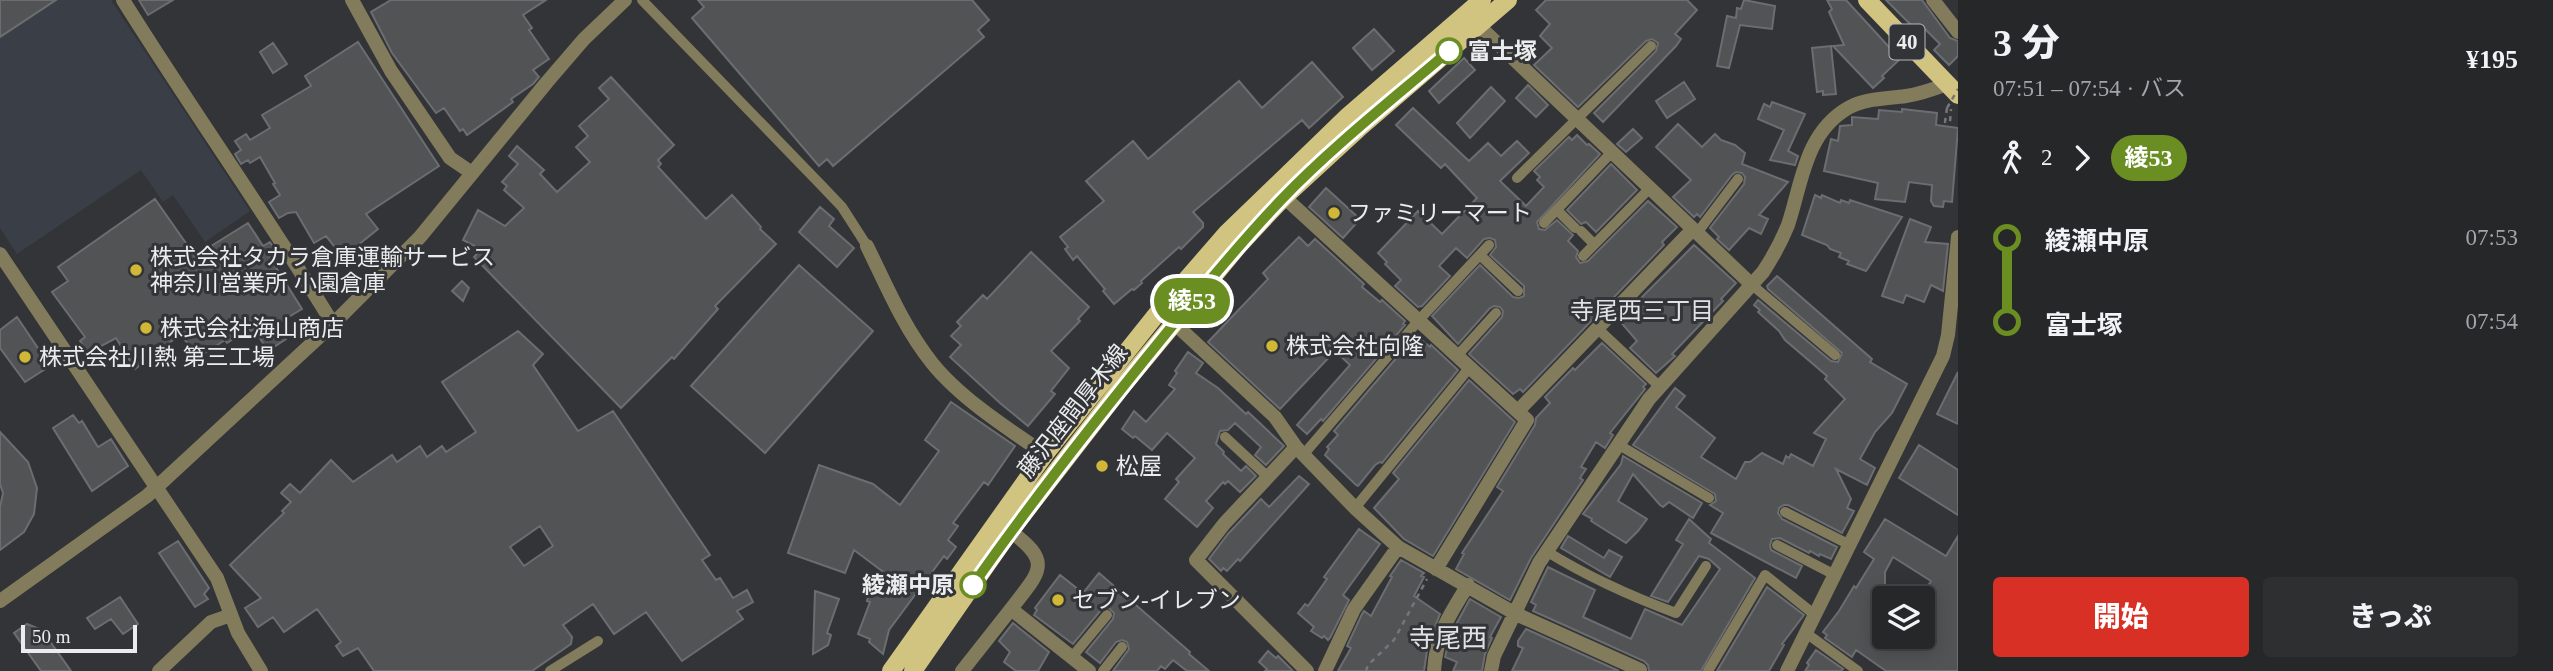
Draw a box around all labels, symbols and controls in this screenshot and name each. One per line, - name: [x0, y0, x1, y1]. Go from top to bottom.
- text: 3 分: [1993, 22, 2060, 64]
- road number: 40: [1890, 24, 1924, 60]
- marker: 富士塚: [1436, 38, 1462, 64]
- place label: 富士塚: [1468, 39, 1537, 64]
- text: ¥195: [2466, 45, 2518, 74]
- text: 07:51 – 07:54 · バス: [1993, 76, 2186, 101]
- icon: walk: [1993, 139, 2031, 177]
- icon: forward: [2063, 139, 2101, 177]
- text: 2: [2041, 145, 2053, 170]
- text: 綾53: [2125, 145, 2173, 171]
- place label: ファミリーマート: [1348, 201, 1532, 226]
- marker: ファミリーマート: [1326, 205, 1342, 221]
- text: 07:53: [2466, 225, 2518, 250]
- text: 綾瀬中原: [2045, 227, 2149, 256]
- place label: 株式会社タカラ倉庫運輸サービス 神奈川営業所 小園倉庫: [150, 245, 495, 296]
- marker: 株式会社タカラ倉庫運輸サービス 神奈川営業所 小園倉庫: [128, 262, 144, 278]
- line badge: 綾53: [1152, 278, 1232, 324]
- text: 綾53: [1168, 288, 1216, 314]
- district label: 寺尾西三丁目: [1570, 298, 1714, 324]
- text: 07:54: [2466, 309, 2518, 334]
- text: 富士塚: [2045, 311, 2123, 340]
- place label: 株式会社海山商店: [160, 316, 344, 341]
- marker: 株式会社海山商店: [138, 320, 154, 336]
- place label: 株式会社向隆: [1286, 334, 1424, 359]
- marker: 株式会社向隆: [1264, 338, 1280, 354]
- street label: 藤沢座間厚木線: [1014, 340, 1132, 482]
- place label: 株式会社川熱 第三工場: [39, 345, 275, 370]
- marker: 株式会社川熱 第三工場: [17, 349, 33, 365]
- place label: 松屋: [1116, 454, 1162, 479]
- marker: 松屋: [1094, 458, 1110, 474]
- marker: 綾瀬中原: [960, 572, 986, 598]
- place label: 綾瀬中原: [862, 573, 954, 598]
- button: 開始: [1993, 577, 2249, 657]
- button: きっぷ: [2263, 577, 2518, 657]
- map controls: [1872, 586, 1935, 649]
- button: layers: [1872, 586, 1935, 649]
- place label: セブン-イレブン: [1072, 588, 1241, 613]
- marker: セブン-イレブン: [1050, 592, 1066, 608]
- scale bar: [21, 622, 136, 654]
- district label: 寺尾西: [1409, 624, 1487, 653]
- text: 50 m: [32, 626, 71, 647]

